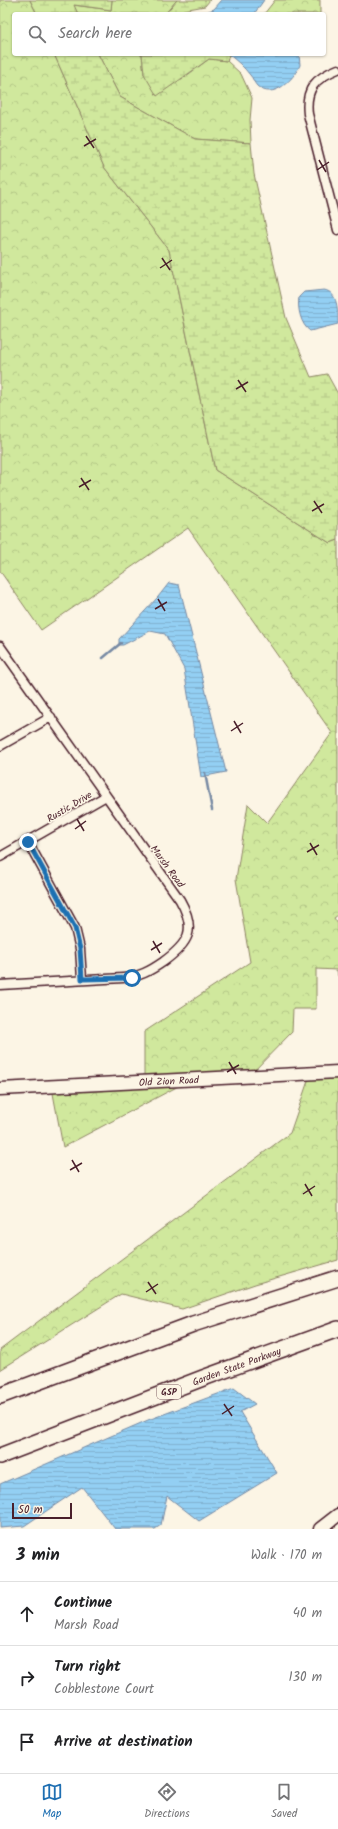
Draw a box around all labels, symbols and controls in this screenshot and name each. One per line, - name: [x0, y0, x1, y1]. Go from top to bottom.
- search box: [12, 12, 326, 56]
- text: Search here: [58, 22, 132, 46]
- icon: search: [26, 23, 48, 45]
- street label: Rustic Drive: [44, 787, 96, 827]
- route end: [19, 833, 37, 851]
- street label: Marsh Road: [146, 842, 189, 892]
- route start: [123, 969, 141, 987]
- street label: Old Zion Road: [138, 1072, 200, 1091]
- street label: Garden State Parkway: [190, 1343, 284, 1390]
- road number: GSP: [157, 1385, 181, 1399]
- scale bar: [12, 1501, 72, 1520]
- text: 50 m: [18, 1501, 43, 1519]
- text: 3 min: [16, 1542, 60, 1569]
- text: Walk · 170 m: [251, 1545, 322, 1566]
- text: Continue: [54, 1591, 112, 1615]
- icon: ahead: [16, 1603, 38, 1625]
- text: 40 m: [293, 1603, 322, 1624]
- text: Marsh Road: [54, 1615, 118, 1636]
- text: Turn right: [54, 1655, 121, 1679]
- icon: right: [16, 1667, 38, 1689]
- text: 130 m: [288, 1667, 322, 1688]
- text: Cobblestone Court: [54, 1679, 154, 1700]
- text: Arrive at destination: [54, 1730, 193, 1754]
- icon: arrive: [16, 1731, 38, 1753]
- tab: Map: [41, 1781, 63, 1823]
- tab: Directions: [144, 1781, 190, 1823]
- tab: Saved: [271, 1781, 297, 1823]

